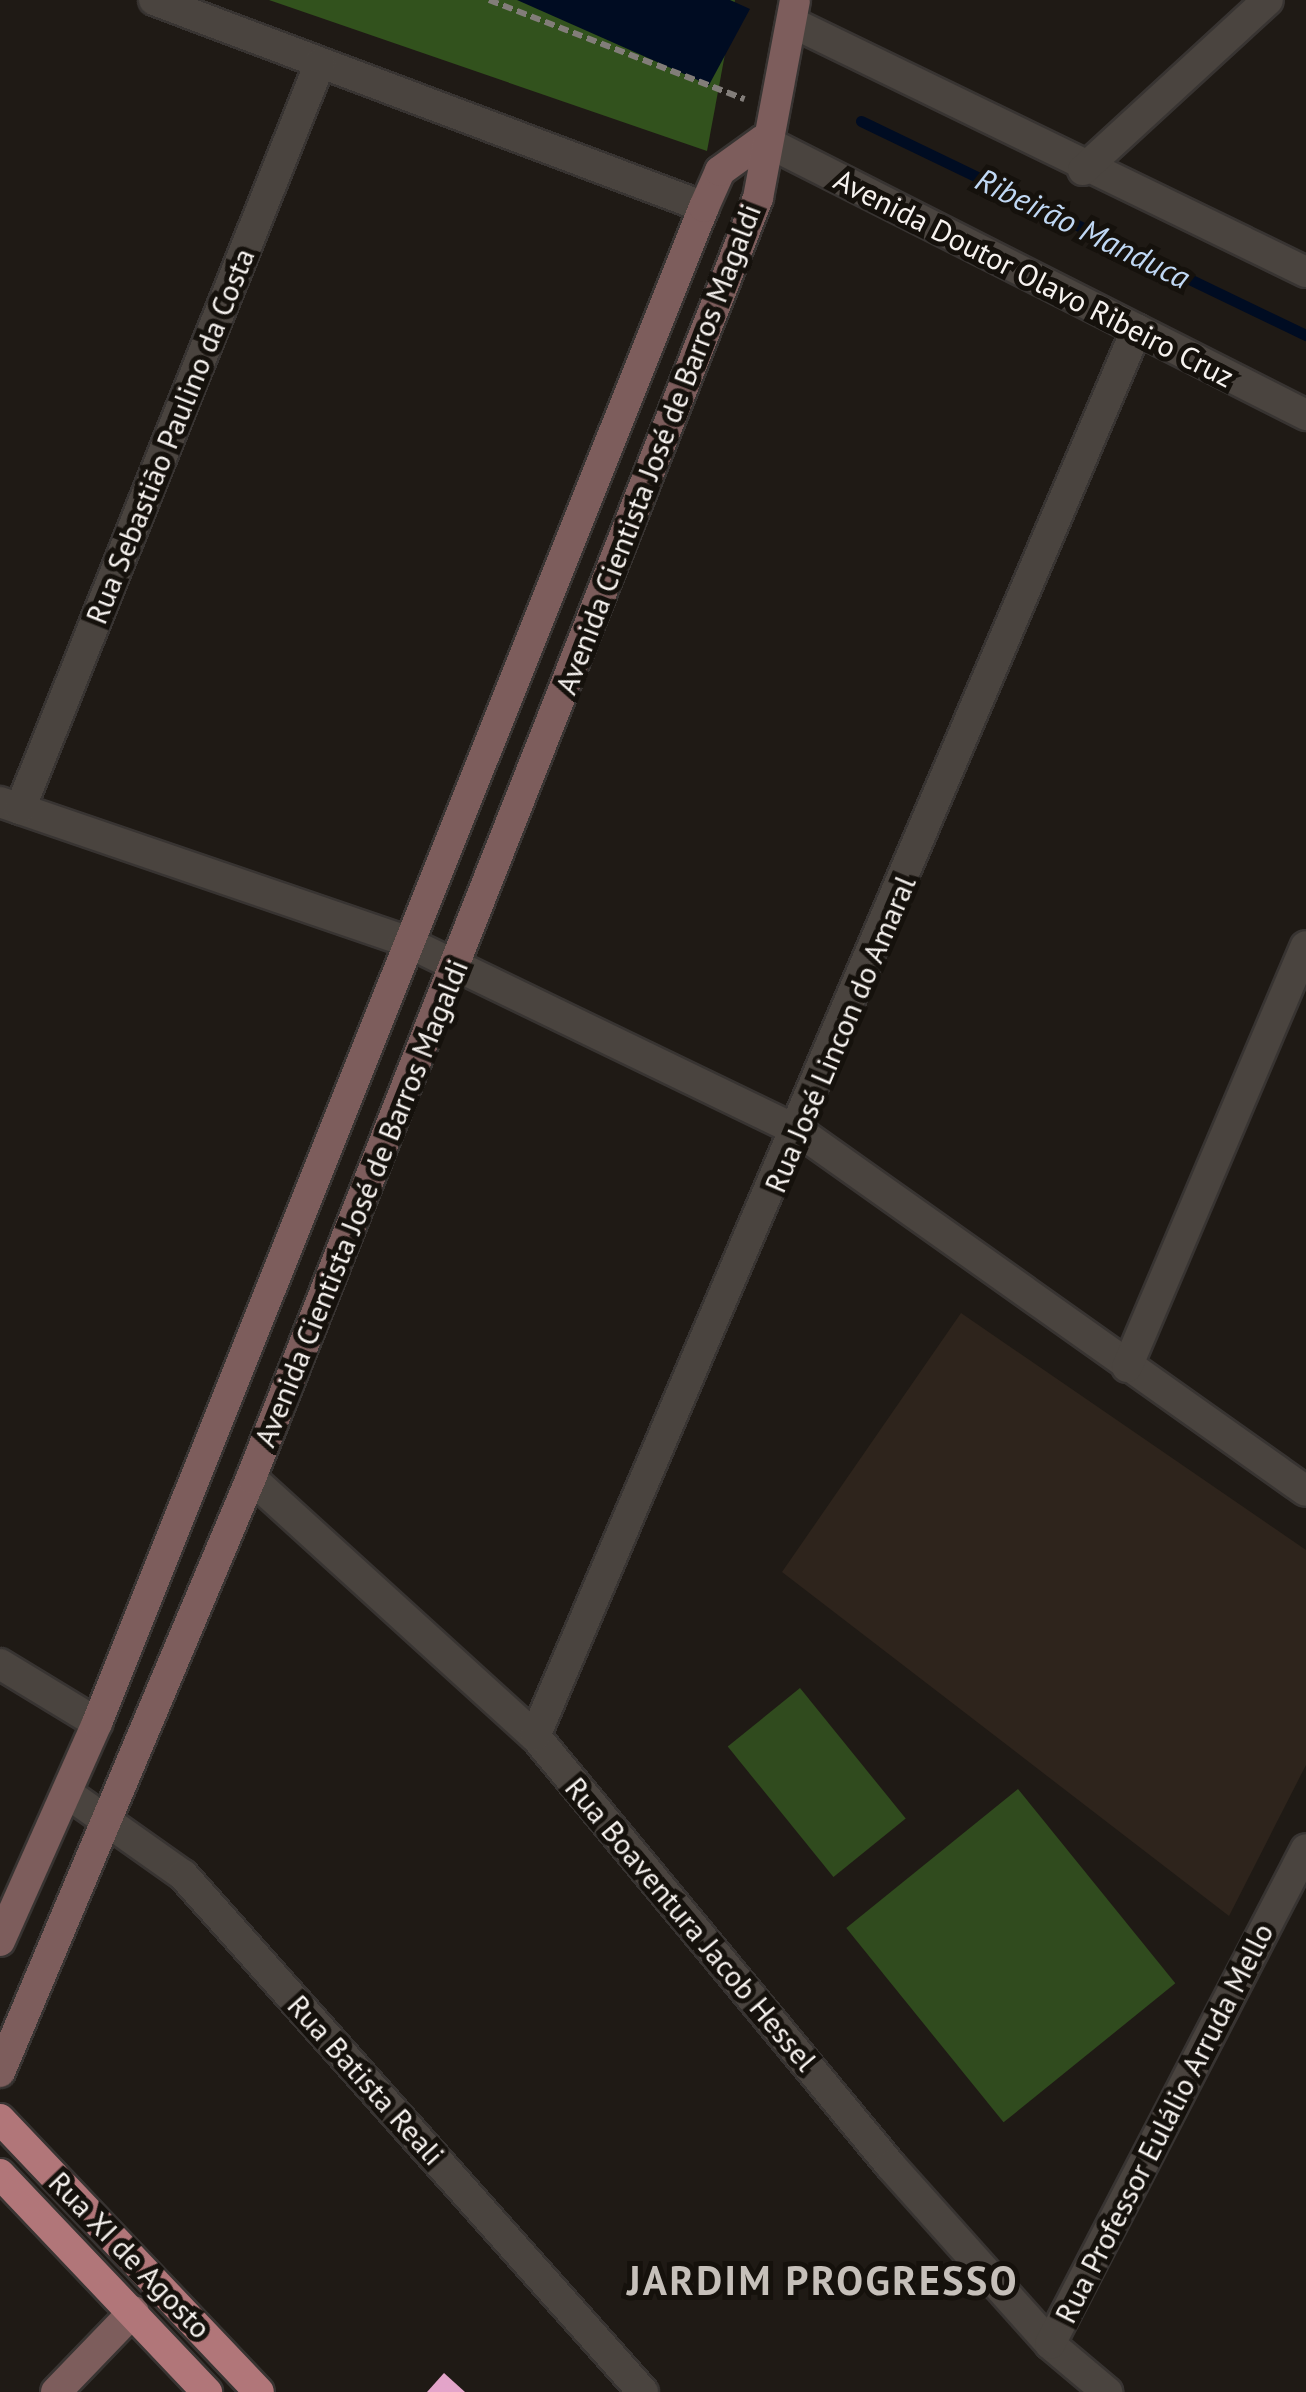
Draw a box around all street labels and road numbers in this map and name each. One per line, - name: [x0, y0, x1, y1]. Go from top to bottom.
- street label: Avenida Doutor Olavo Ribeiro Cruz: [828, 161, 1240, 395]
- street label: Avenida Cientista José de Barros Magaldi: [548, 199, 768, 699]
- street label: Rua Sebastião Paulino da Costa: [78, 243, 262, 629]
- street label: Rua José Lincon do Amaral: [757, 870, 923, 1198]
- street label: Avenida Cientista José de Barros Magaldi: [246, 954, 476, 1452]
- street label: Rua Boaventura Jacob Hessel: [558, 1770, 824, 2078]
- street label: Rua Professor Eulálio Arruda Mello: [1047, 1917, 1281, 2329]
- street label: Rua Batista Reali: [280, 1988, 452, 2172]
- street label: Rua XI de Agosto: [41, 2164, 219, 2346]

